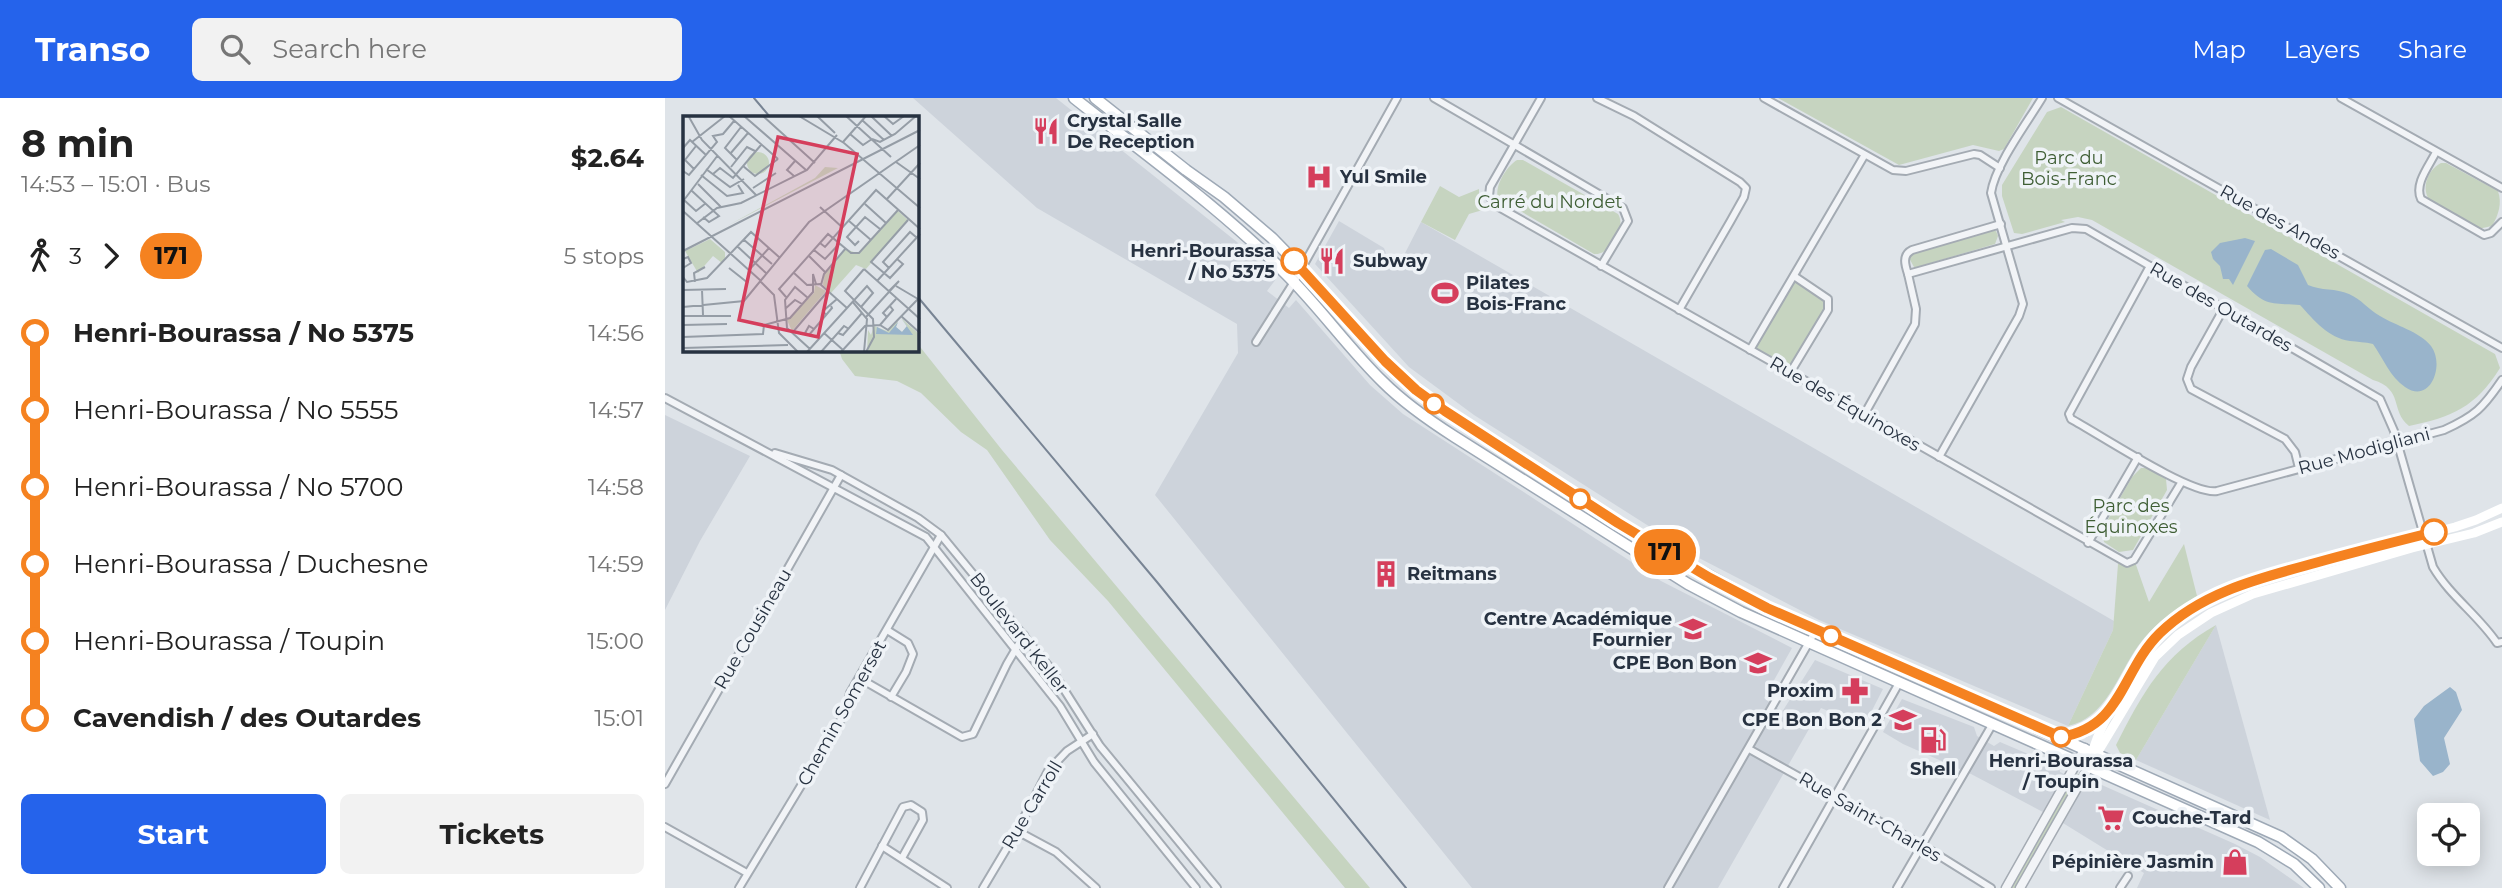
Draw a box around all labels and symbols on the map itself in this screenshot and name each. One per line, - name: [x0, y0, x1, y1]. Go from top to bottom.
- place label: Crystal Salle De Reception: [1067, 110, 1195, 153]
- inset map: [683, 116, 919, 352]
- restaurant icon: Crystal Salle De Reception: [1031, 116, 1061, 146]
- park label: Parc du Bois-Franc: [2021, 147, 2117, 190]
- hospital icon: Yul Smile: [1304, 162, 1334, 192]
- place label: Yul Smile: [1339, 166, 1427, 188]
- street label: Rue des Andes: [2216, 180, 2344, 264]
- park label: Carré du Nordet: [1477, 191, 1623, 213]
- place label: Henri-Bourassa / No 5375: [1130, 240, 1275, 283]
- restaurant icon: Subway: [1317, 246, 1347, 276]
- marker: Henri-Bourassa / No 5375: [1281, 248, 1307, 274]
- place label: Subway: [1353, 250, 1427, 272]
- street label: Rue des Outardes: [2146, 257, 2296, 357]
- place label: Pilates Bois-Franc: [1466, 272, 1566, 315]
- sports icon: Pilates Bois-Franc: [1430, 278, 1460, 308]
- street label: Rue des Équinoxes: [1766, 352, 1924, 456]
- unlabelled marker: [1424, 394, 1444, 414]
- street label: Rue Modigliani: [2296, 423, 2432, 479]
- unlabelled marker: [1570, 489, 1590, 509]
- park label: Parc des Équinoxes: [2084, 495, 2178, 538]
- unlabelled marker: [2421, 519, 2447, 545]
- line badge: 171: [1625, 529, 1705, 575]
- building icon: Reitmans: [1371, 559, 1401, 589]
- place label: Reitmans: [1407, 563, 1497, 585]
- street label: Rue Cousineau: [710, 565, 796, 693]
- street label: Boulevard Keller: [965, 568, 1073, 698]
- place label: Centre Académique Fournier: [1484, 608, 1672, 651]
- school or university icon: Centre Académique Fournier: [1678, 614, 1708, 644]
- unlabelled marker: [1821, 626, 1841, 646]
- street label: Chemin Somerset: [793, 636, 891, 790]
- school or university icon: CPE Bon Bon: [1743, 648, 1773, 678]
- place label: CPE Bon Bon: [1613, 652, 1737, 674]
- pharmacy icon: Proxim: [1840, 676, 1870, 706]
- place label: Proxim: [1767, 680, 1834, 702]
- school or university icon: CPE Bon Bon 2: [1888, 705, 1918, 735]
- place label: CPE Bon Bon 2: [1742, 709, 1882, 731]
- fuel station icon: Shell: [1918, 725, 1948, 755]
- marker: Henri-Bourassa / Toupin: [2051, 727, 2071, 747]
- place label: Henri-Bourassa / Toupin: [1989, 750, 2133, 793]
- street label: Rue Carroll: [997, 757, 1067, 853]
- place label: Shell: [1910, 758, 1956, 780]
- street label: Rue Saint-Charles: [1795, 767, 1945, 867]
- supermarket icon: Couche-Tard: [2096, 803, 2126, 833]
- place label: Couche-Tard: [2132, 807, 2252, 829]
- shop icon: Pépinière Jasmin: [2220, 847, 2250, 877]
- place label: Pépinière Jasmin: [2051, 851, 2214, 873]

